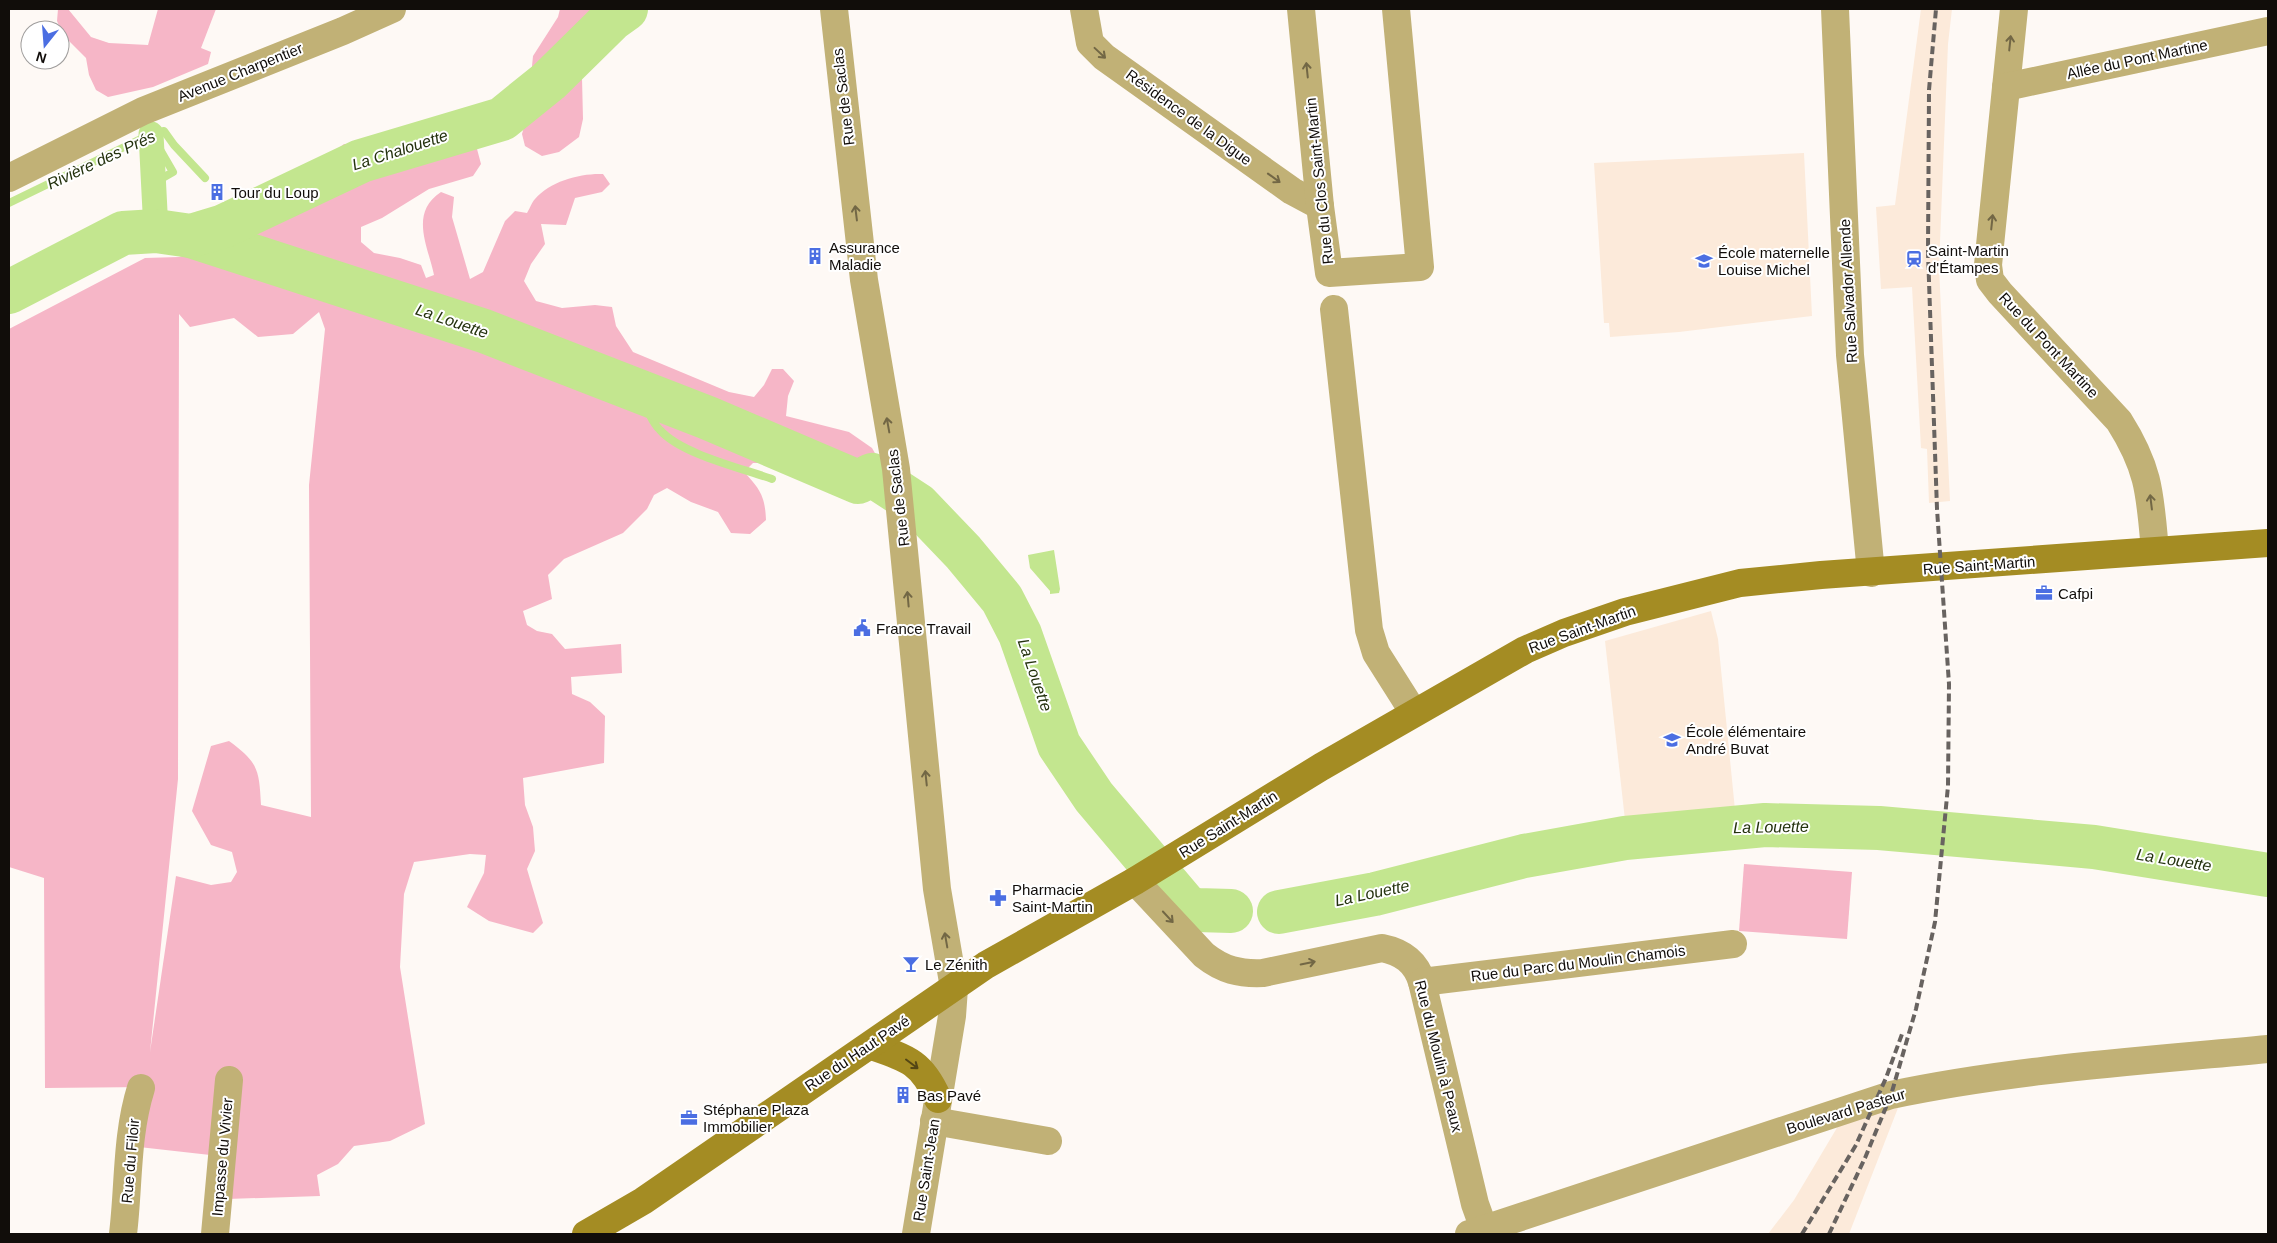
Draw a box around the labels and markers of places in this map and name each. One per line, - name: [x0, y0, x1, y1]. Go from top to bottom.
- building icon: Tour du Loup: [207, 182, 227, 202]
- place label: Tour du Loup: [231, 184, 319, 201]
- place label: Assurance Maladie: [829, 239, 900, 273]
- place label: Saint-Martin d'Étampes: [1928, 242, 2009, 276]
- place label: École maternelle Louise Michel: [1718, 244, 1830, 278]
- building icon: Assurance Maladie: [805, 246, 825, 266]
- station icon: Saint-Martin d'Étampes: [1904, 249, 1924, 269]
- school or university icon: École maternelle Louise Michel: [1694, 251, 1714, 271]
- office icon: Cafpi: [2034, 583, 2054, 603]
- place label: Cafpi: [2058, 585, 2093, 602]
- public building icon: France Travail: [852, 618, 872, 638]
- place label: France Travail: [876, 620, 971, 637]
- place label: École élémentaire André Buvat: [1686, 723, 1806, 757]
- school or university icon: École élémentaire André Buvat: [1662, 730, 1682, 750]
- place label: Pharmacie Saint-Martin: [1012, 881, 1093, 915]
- pharmacy icon: Pharmacie Saint-Martin: [988, 888, 1008, 908]
- bar icon: Le Zénith: [901, 954, 921, 974]
- place label: Le Zénith: [925, 956, 988, 973]
- building icon: Bas Pavé: [893, 1085, 913, 1105]
- place label: Bas Pavé: [917, 1087, 981, 1104]
- place label: Stéphane Plaza Immobilier: [703, 1101, 810, 1135]
- office icon: Stéphane Plaza Immobilier: [679, 1108, 699, 1128]

